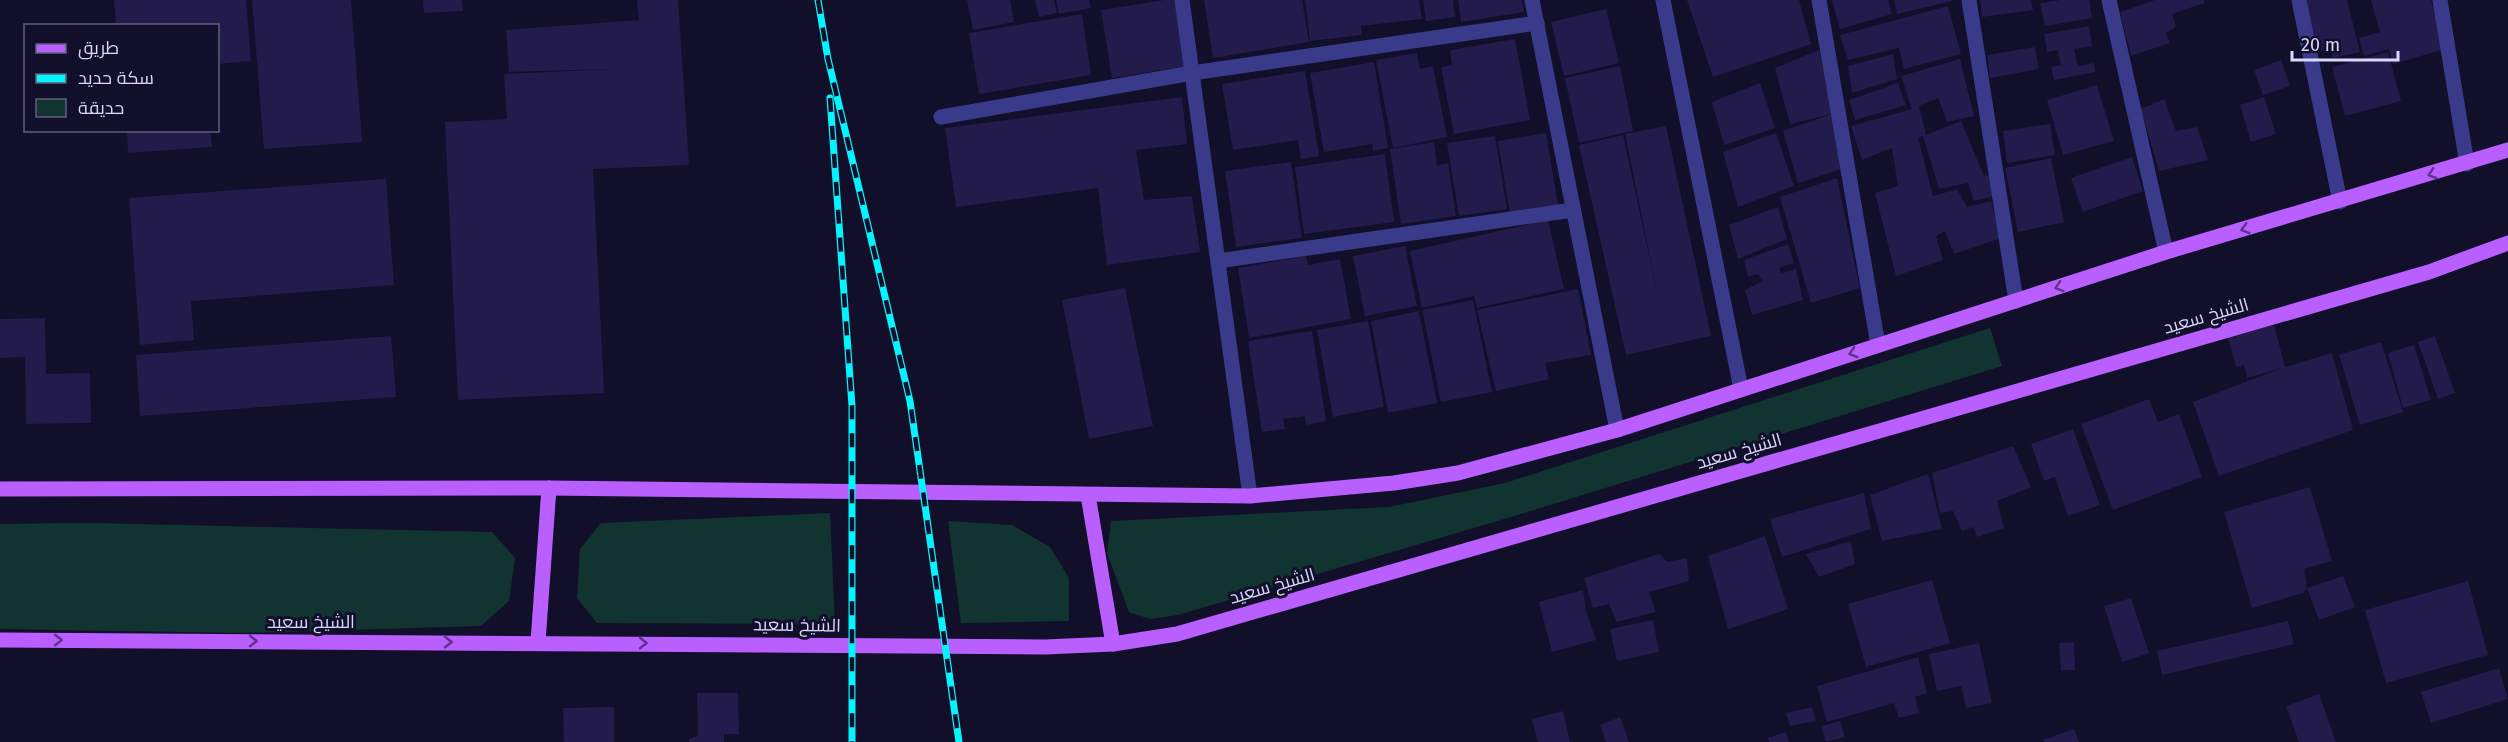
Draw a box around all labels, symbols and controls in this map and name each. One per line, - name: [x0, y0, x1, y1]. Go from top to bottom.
- legend: [24, 24, 219, 132]
- scale bar: [2292, 24, 2398, 62]
- text: 20 m: [2301, 34, 2340, 56]
- text: طريق: [78, 37, 119, 60]
- text: سكة حديد: [78, 67, 154, 89]
- text: حديقة: [78, 97, 124, 119]
- one-way arrow: [2427, 167, 2438, 179]
- one-way arrow: [2240, 222, 2250, 235]
- one-way arrow: [2054, 280, 2065, 292]
- street label: الشيخ سعيد: [2161, 293, 2252, 340]
- one-way arrow: [1848, 346, 1859, 359]
- street label: الشيخ سعيد: [1694, 428, 1785, 475]
- street label: الشيخ سعيد: [1227, 563, 1318, 610]
- street label: الشيخ سعيد: [267, 611, 355, 634]
- street label: الشيخ سعيد: [753, 613, 841, 638]
- one-way arrow: [54, 634, 63, 646]
- one-way arrow: [249, 635, 258, 647]
- one-way arrow: [444, 636, 453, 648]
- one-way arrow: [639, 637, 648, 649]

